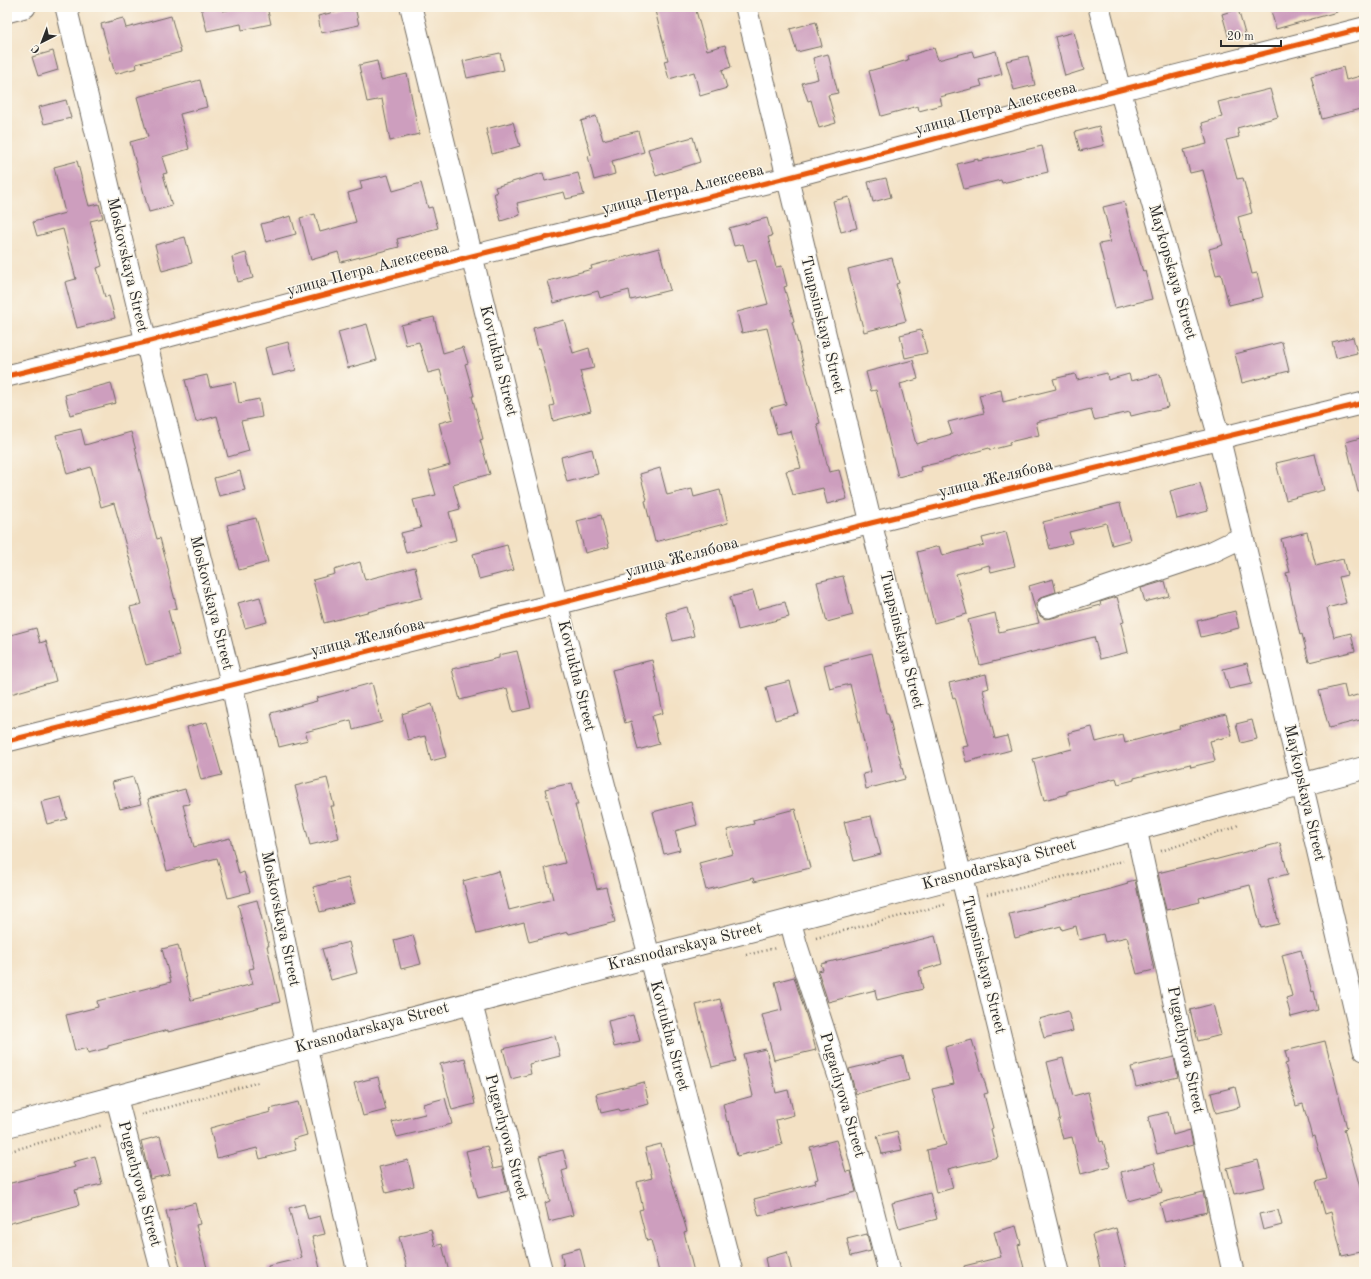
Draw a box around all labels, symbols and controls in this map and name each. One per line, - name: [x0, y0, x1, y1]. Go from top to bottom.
- north arrow: [22, 22, 62, 62]
- scale bar: [1221, 22, 1281, 48]
- text: 20 m: [1227, 31, 1254, 43]
- text: С: [30, 42, 43, 55]
- street label: улица Петра Алексеева: [913, 80, 1079, 138]
- street label: улица Петра Алексеева: [600, 162, 766, 218]
- street label: Moskovskaya Street: [104, 196, 150, 334]
- street label: Maykopskaya Street: [1145, 203, 1199, 342]
- street label: улица Петра Алексеева: [285, 241, 451, 299]
- street label: Tuapsinskaya Street: [797, 254, 847, 396]
- street label: Kovtukha Street: [476, 304, 520, 419]
- street label: улица Желябова: [937, 457, 1055, 501]
- street label: Moskovskaya Street: [187, 534, 236, 672]
- street label: улица Желябова: [624, 535, 741, 581]
- street label: Tuapsinskaya Street: [876, 569, 926, 711]
- street label: улица Желябова: [309, 616, 427, 660]
- street label: Kovtukha Street: [554, 619, 598, 734]
- street label: Maykopskaya Street: [1280, 723, 1328, 863]
- street label: Krasnodarskaya Street: [920, 837, 1078, 893]
- street label: Moskovskaya Street: [258, 850, 302, 989]
- street label: Tuapsinskaya Street: [958, 894, 1008, 1036]
- street label: Krasnodarskaya Street: [606, 920, 764, 974]
- street label: Kovtukha Street: [647, 979, 692, 1093]
- street label: Pugachyova Street: [1164, 985, 1206, 1115]
- street label: Krasnodarskaya Street: [293, 1000, 451, 1056]
- street label: Pugachyova Street: [816, 1031, 868, 1160]
- street label: Pugachyova Street: [482, 1072, 531, 1202]
- street label: Pugachyova Street: [115, 1119, 164, 1249]

